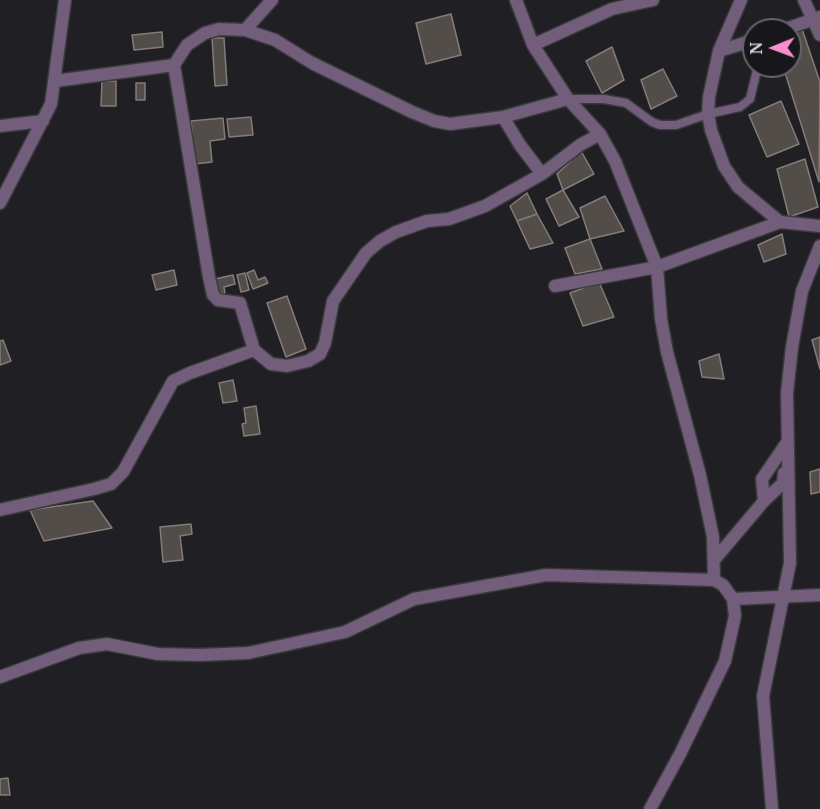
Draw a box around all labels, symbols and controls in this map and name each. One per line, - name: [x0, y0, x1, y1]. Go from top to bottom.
- north arrow: [742, 18, 802, 78]
- text: N: [745, 42, 767, 55]

